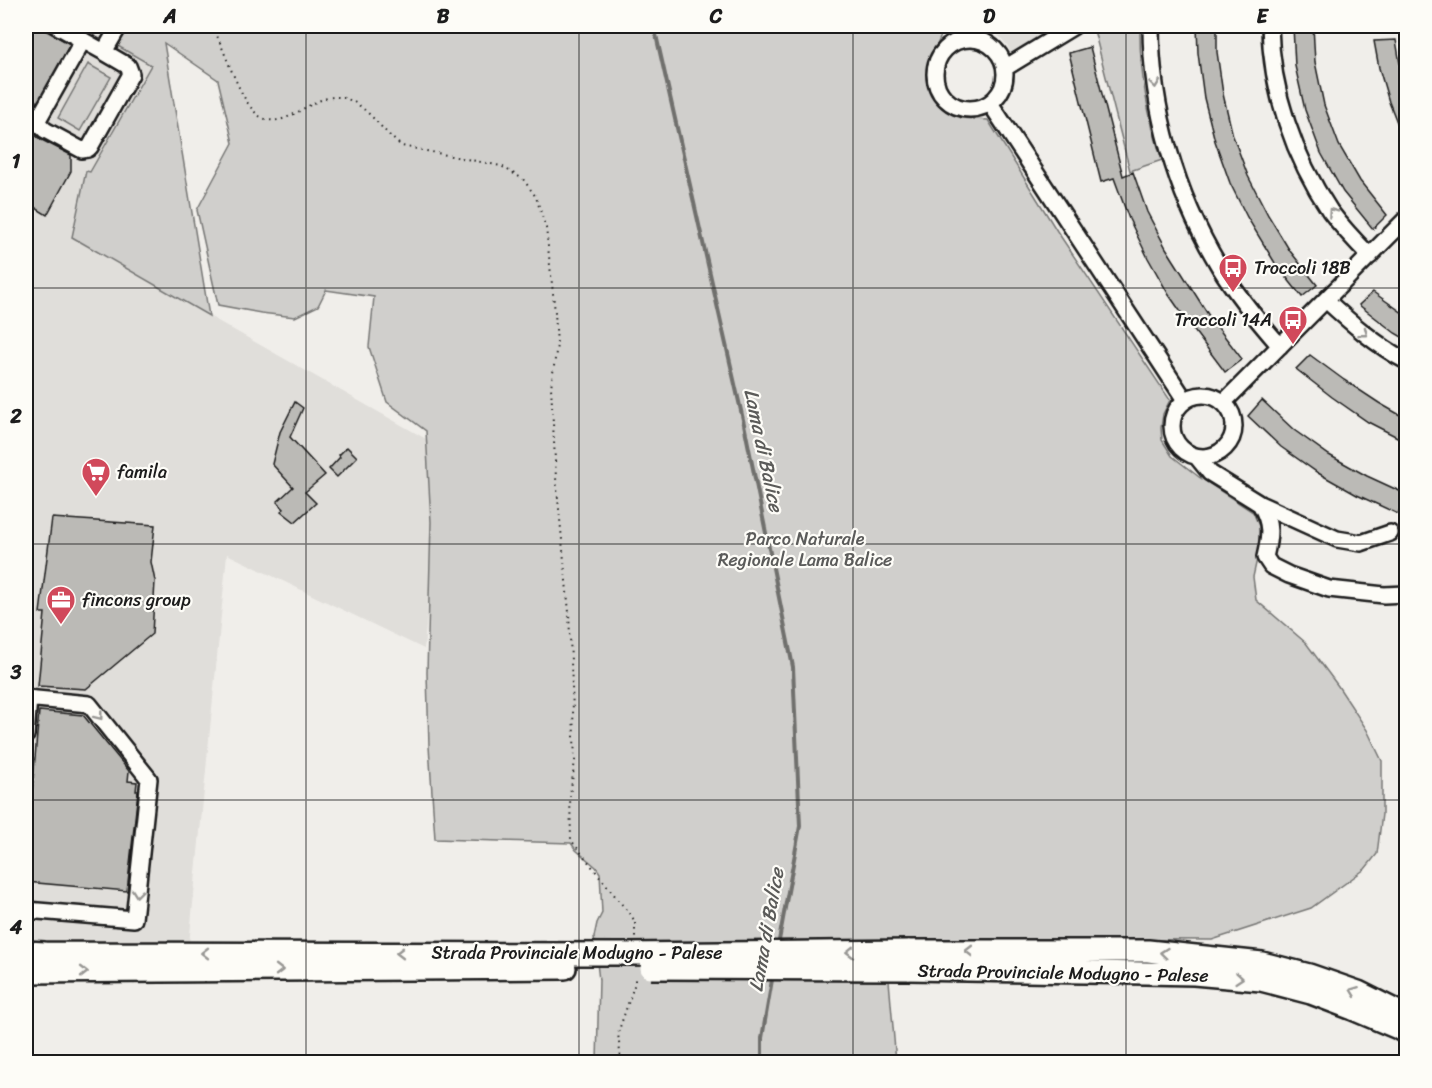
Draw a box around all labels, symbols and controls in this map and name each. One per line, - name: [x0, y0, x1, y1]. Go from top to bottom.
- text: A: [162, 0, 177, 34]
- text: B: [437, 0, 450, 34]
- text: C: [709, 0, 723, 34]
- text: D: [983, 0, 996, 34]
- text: E: [1256, 0, 1269, 34]
- one-way arrow: [1149, 79, 1161, 88]
- text: 1: [12, 144, 21, 179]
- one-way arrow: [1328, 207, 1339, 218]
- bus stop icon: Troccoli 18B: [1217, 252, 1249, 294]
- place label: Troccoli 18B: [1254, 252, 1351, 284]
- place label: Troccoli 14A: [1174, 304, 1272, 336]
- bus stop icon: Troccoli 14A: [1277, 304, 1309, 346]
- one-way arrow: [1357, 326, 1368, 337]
- water label: Lama di Balice: [733, 386, 794, 517]
- text: 2: [9, 399, 22, 434]
- supermarket icon: famila: [80, 456, 112, 498]
- place label: famila: [117, 456, 167, 488]
- park label: Parco Naturale Regionale Lama Balice: [718, 523, 892, 576]
- office icon: fincons group: [45, 584, 77, 626]
- place label: fincons group: [82, 584, 191, 616]
- text: 3: [10, 655, 22, 690]
- one-way arrow: [91, 709, 102, 720]
- water label: Lama di Balice: [738, 863, 795, 994]
- one-way arrow: [131, 888, 143, 897]
- text: 4: [9, 910, 23, 945]
- street label: Strada Provinciale Modugno - Palese: [431, 937, 723, 969]
- one-way arrow: [845, 945, 854, 958]
- one-way arrow: [964, 945, 973, 957]
- one-way arrow: [200, 947, 209, 959]
- one-way arrow: [395, 947, 404, 959]
- one-way arrow: [1159, 947, 1168, 960]
- street label: Strada Provinciale Modugno - Palese: [917, 954, 1209, 992]
- one-way arrow: [274, 964, 283, 976]
- one-way arrow: [79, 966, 88, 978]
- one-way arrow: [1234, 971, 1244, 984]
- one-way arrow: [1349, 985, 1360, 998]

